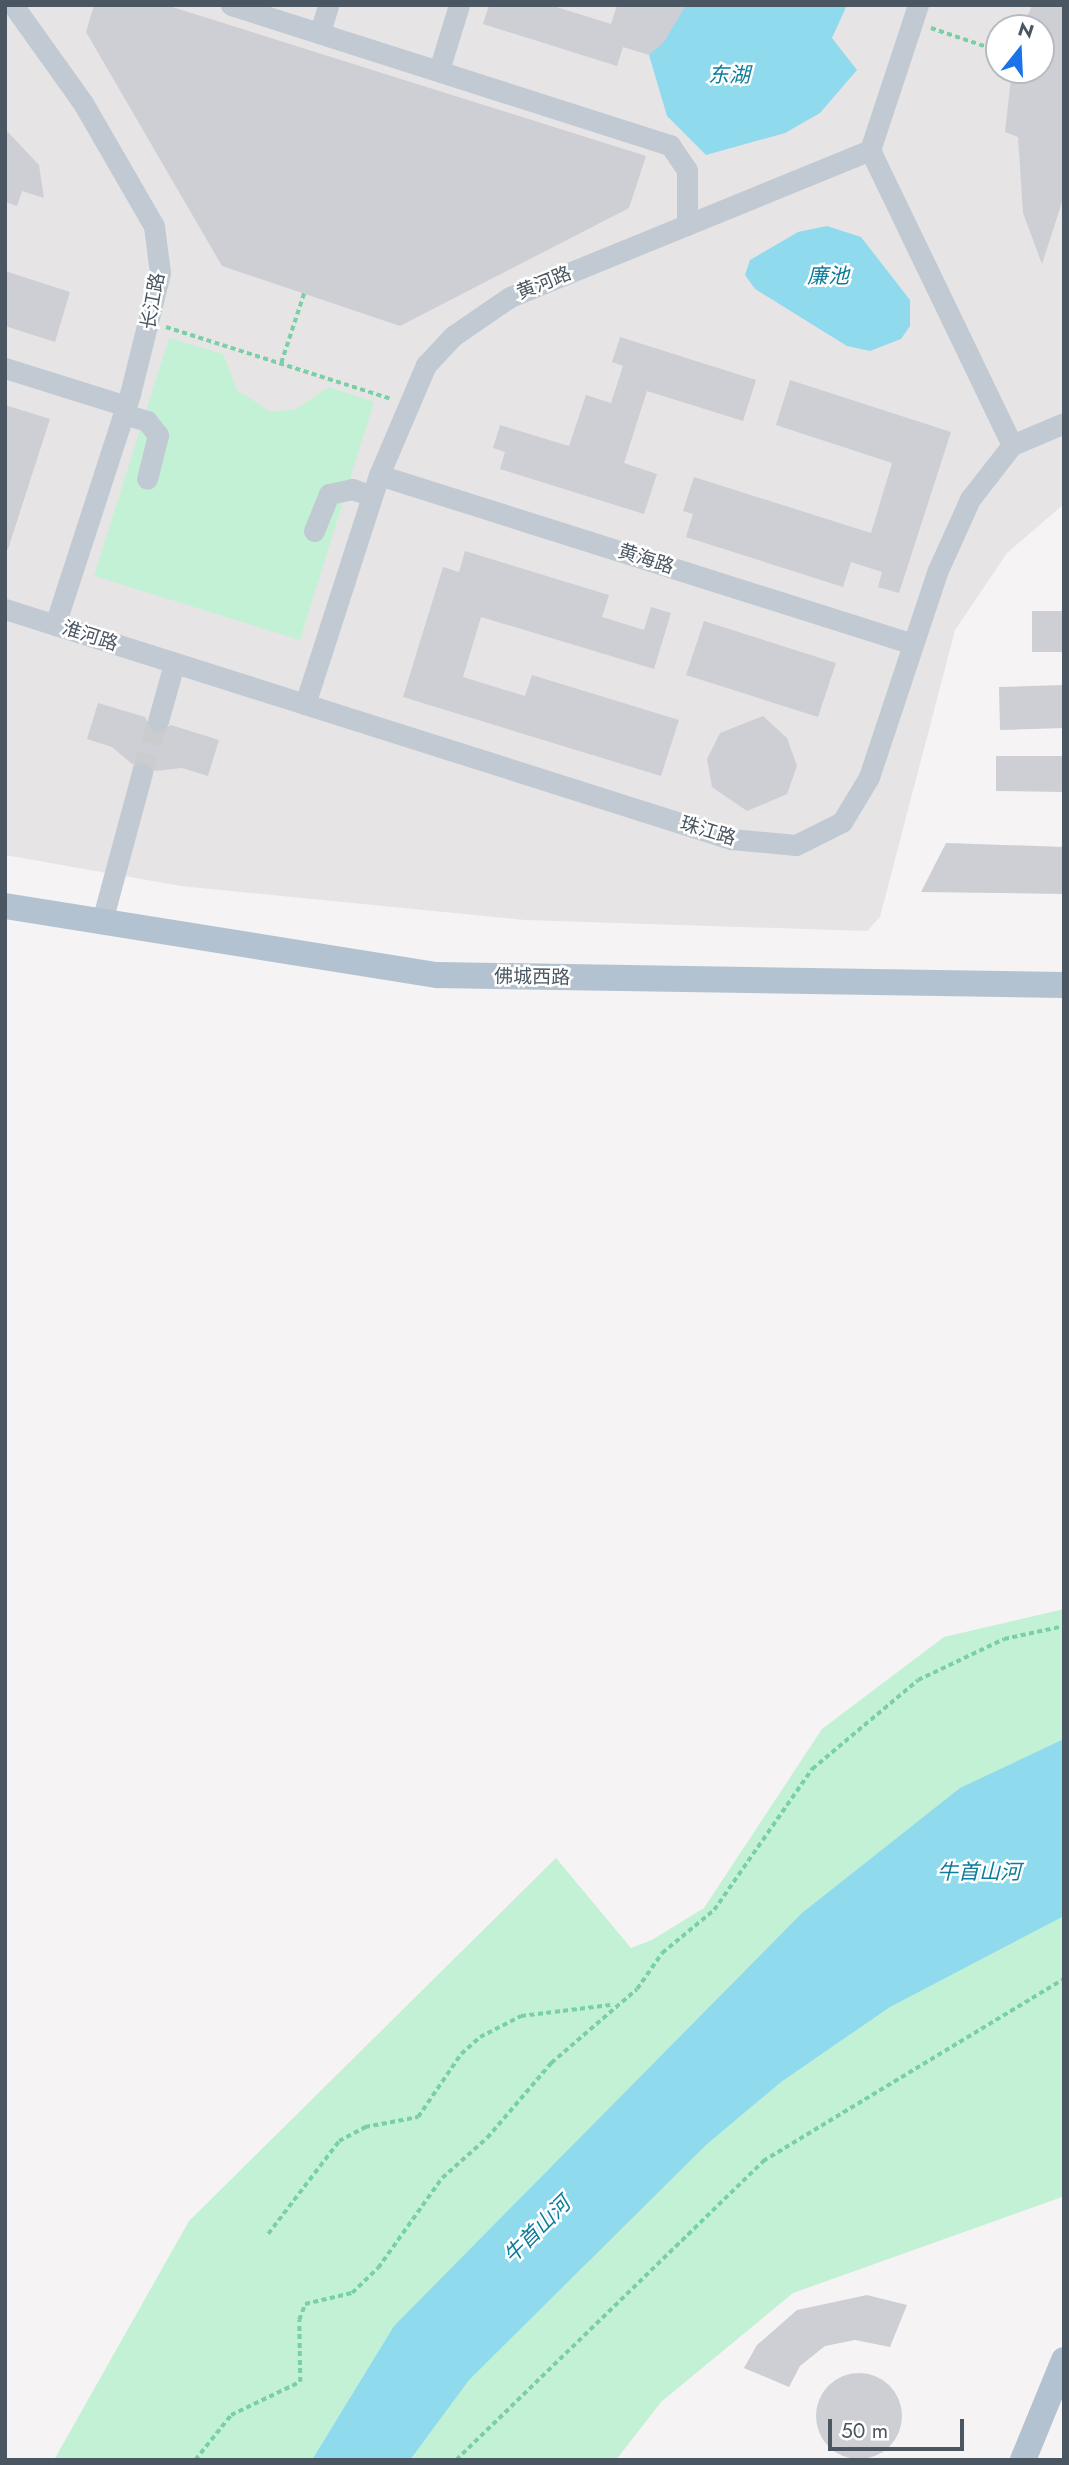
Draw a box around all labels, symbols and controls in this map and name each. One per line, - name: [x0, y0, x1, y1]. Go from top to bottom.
- north arrow: [985, 14, 1055, 84]
- text: N: [1015, 15, 1037, 46]
- water label: 东湖: [708, 62, 750, 88]
- street label: 黄河路: [513, 262, 575, 304]
- water label: 廉池: [807, 263, 849, 289]
- street label: 长江路: [137, 271, 169, 331]
- street label: 黄海路: [615, 539, 677, 579]
- street label: 淮河路: [59, 616, 121, 656]
- street label: 珠江路: [677, 812, 739, 850]
- street label: 佛城西路: [494, 965, 570, 989]
- water label: 牛首山河: [937, 1859, 1021, 1885]
- water label: 牛首山河: [498, 2191, 576, 2269]
- scale bar: [831, 2406, 968, 2450]
- text: 50 m: [841, 2416, 888, 2446]

